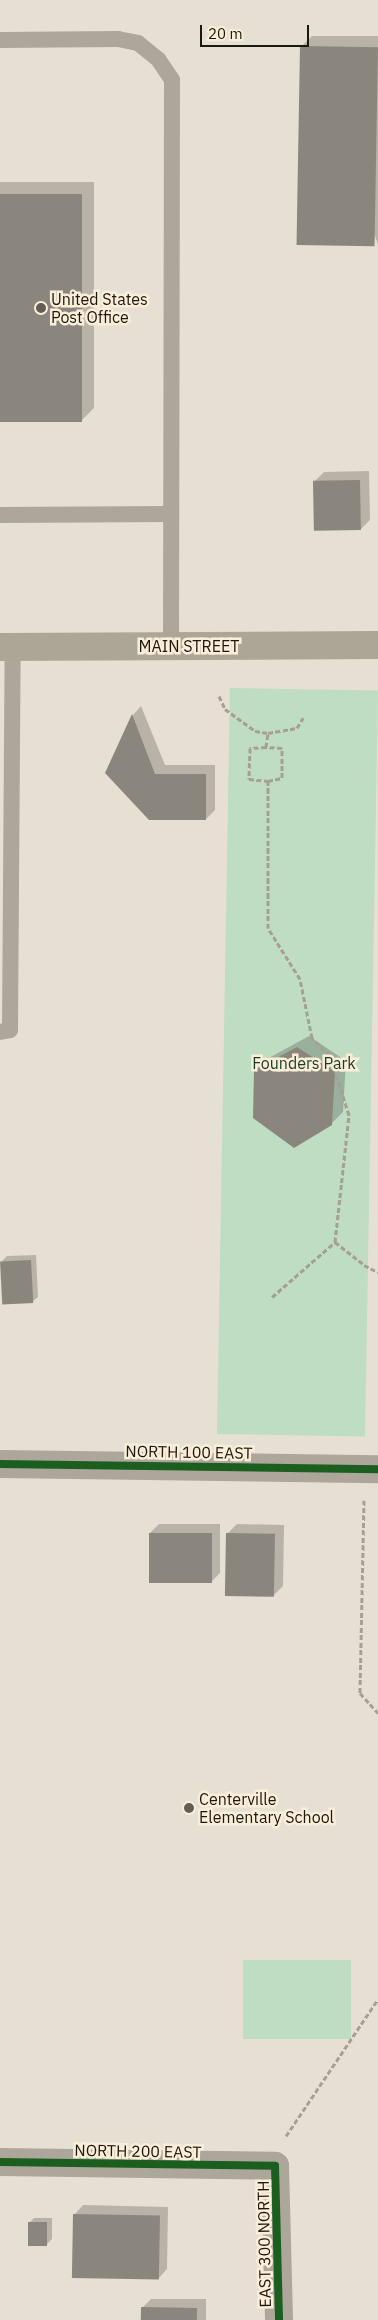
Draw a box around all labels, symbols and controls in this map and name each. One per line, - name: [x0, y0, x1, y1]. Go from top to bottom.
- scale bar: [203, 15, 312, 47]
- text: 20 m: [208, 24, 243, 43]
- place label: United States Post Office: [51, 289, 148, 327]
- marker: United States Post Office: [35, 302, 47, 314]
- street label: MAIN STREET: [138, 636, 240, 656]
- park label: Founders Park: [252, 1053, 356, 1073]
- street label: NORTH 100 EAST: [125, 1441, 253, 1463]
- place label: Centerville Elementary School: [199, 1789, 334, 1827]
- marker: Centerville Elementary School: [183, 1802, 195, 1814]
- street label: NORTH 200 EAST: [74, 2140, 202, 2162]
- street label: EAST 300 NORTH: [253, 2180, 275, 2308]

